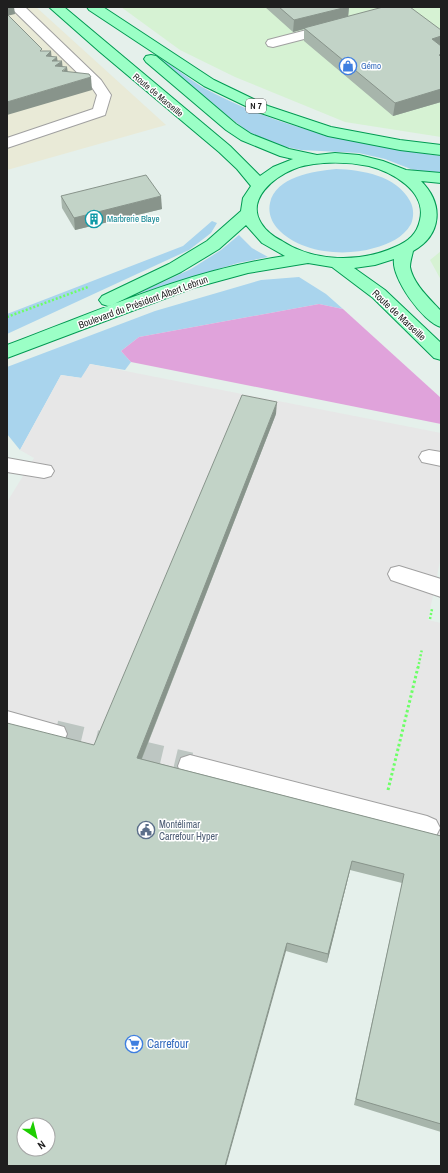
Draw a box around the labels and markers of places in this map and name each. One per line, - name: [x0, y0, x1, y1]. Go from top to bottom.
- shop icon: Gémo: [338, 56, 358, 76]
- place label: Gémo: [361, 60, 381, 72]
- building icon: Marbrerie Blaye: [84, 209, 104, 229]
- place label: Marbrerie Blaye: [107, 213, 160, 225]
- place label: Montélimar Carrefour Hyper: [159, 818, 218, 843]
- public building icon: Montélimar Carrefour Hyper: [136, 820, 156, 840]
- supermarket icon: Carrefour: [124, 1034, 144, 1054]
- place label: Carrefour: [147, 1036, 189, 1052]

